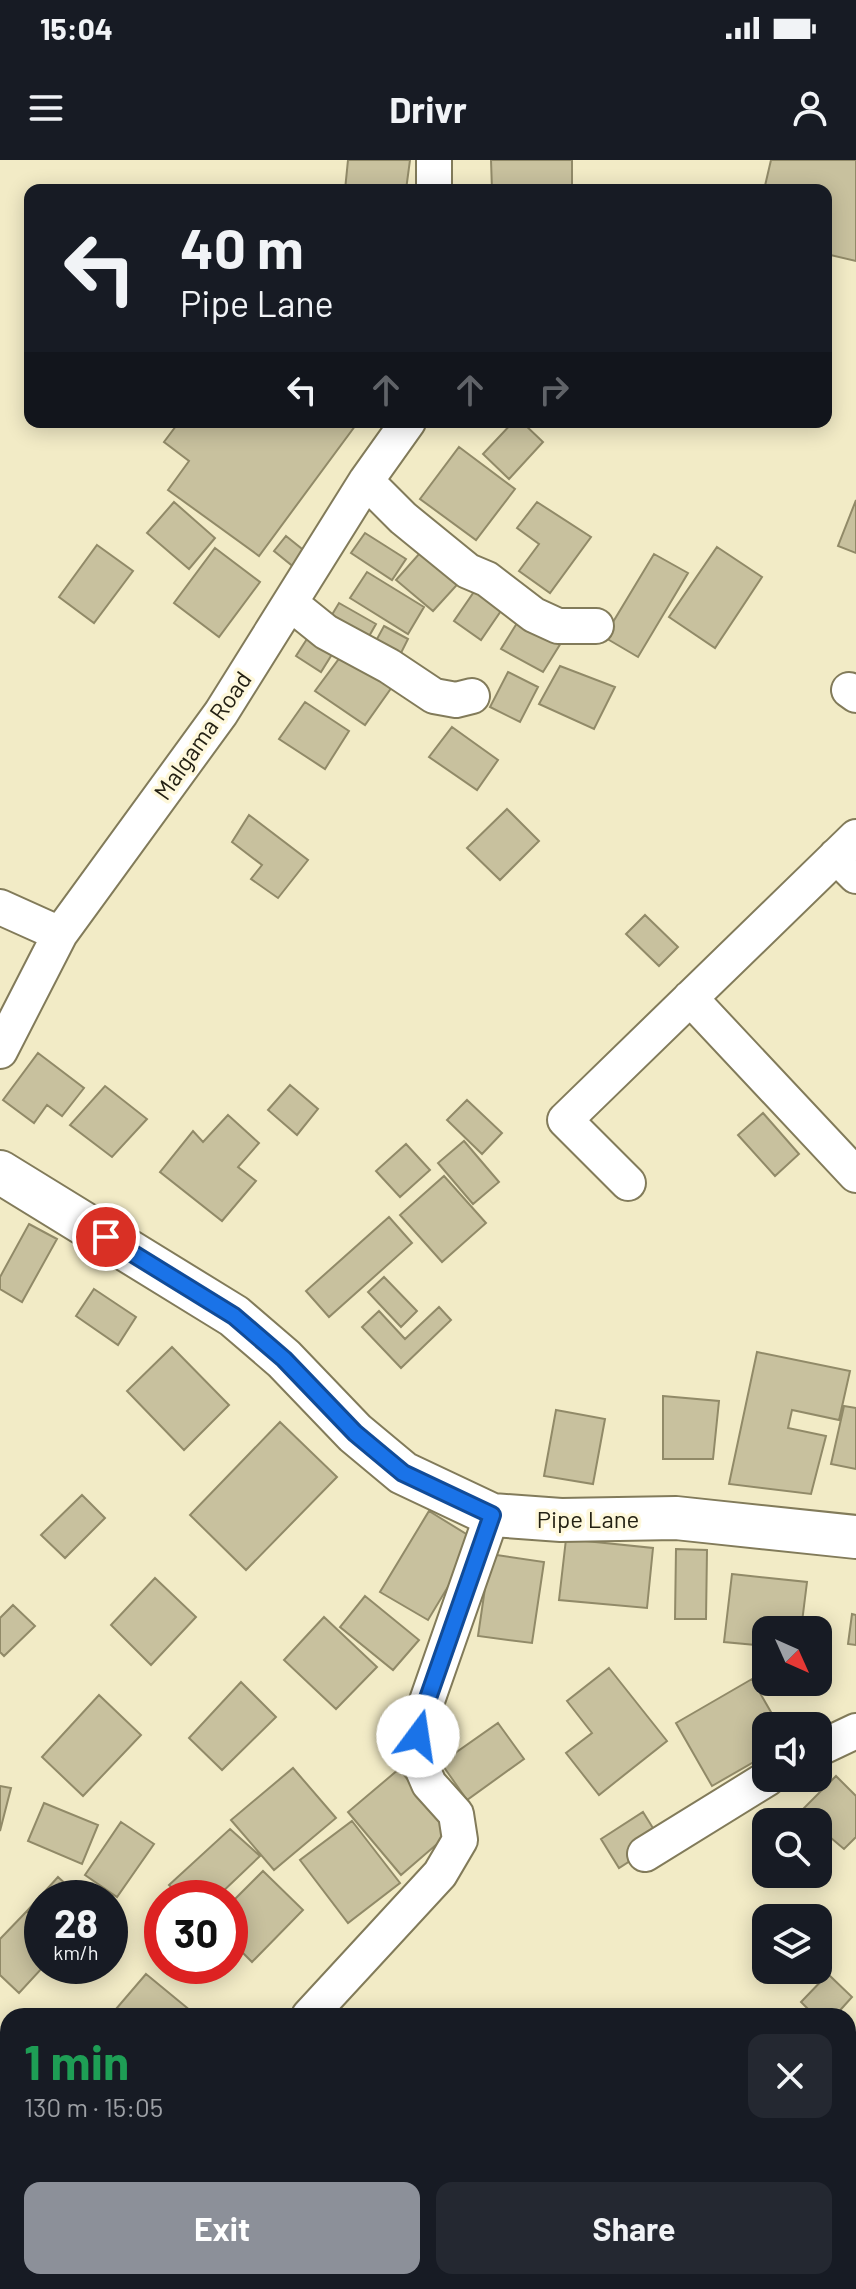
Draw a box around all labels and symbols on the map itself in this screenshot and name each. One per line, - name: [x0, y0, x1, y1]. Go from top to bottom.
- street label: Malgama Road: [147, 665, 257, 805]
- pin: [72, 1203, 140, 1271]
- street label: Pipe Lane: [537, 1504, 639, 1533]
- north arrow: [752, 1616, 832, 1696]
- position arrow: [376, 1694, 460, 1778]
- speed limit sign: 30: [144, 1880, 248, 1984]

